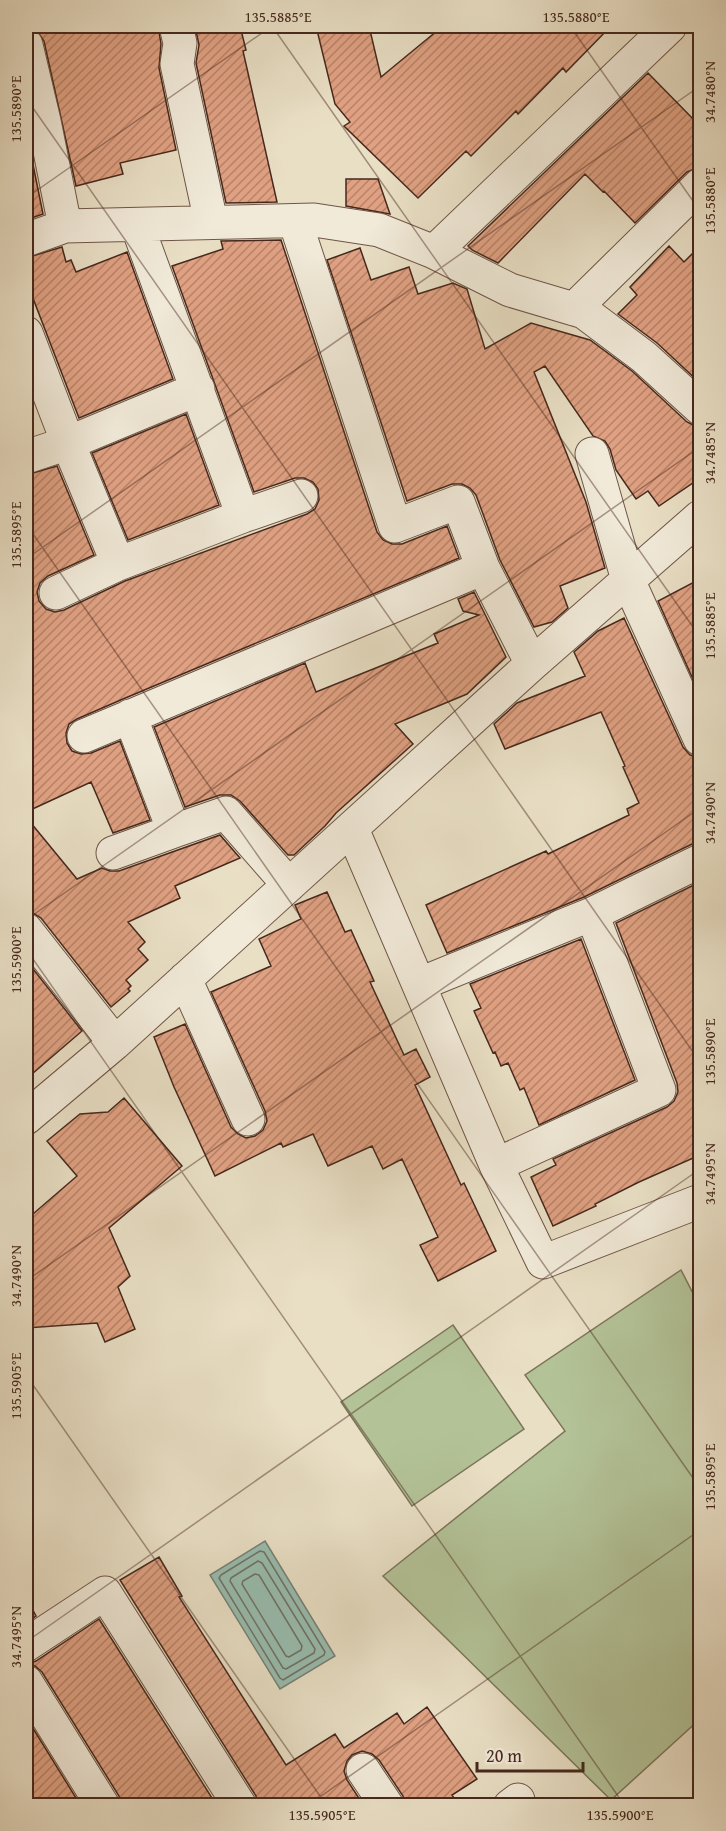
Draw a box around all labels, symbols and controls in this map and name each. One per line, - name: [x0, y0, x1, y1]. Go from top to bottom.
- text: 135.5885°E: [244, 6, 312, 27]
- text: 135.5880°E: [542, 6, 610, 27]
- text: 34.7480°N: [699, 61, 720, 123]
- text: 135.5890°E: [5, 75, 26, 143]
- text: 135.5880°E: [699, 167, 720, 235]
- text: 34.7485°N: [699, 422, 720, 484]
- text: 135.5895°E: [5, 501, 26, 569]
- text: 135.5885°E: [699, 592, 720, 660]
- text: 34.7490°N: [699, 782, 720, 844]
- text: 135.5900°E: [5, 926, 26, 994]
- text: 135.5890°E: [699, 1018, 720, 1086]
- text: 34.7495°N: [699, 1143, 720, 1205]
- text: 34.7490°N: [5, 1245, 26, 1307]
- text: 135.5905°E: [5, 1352, 26, 1420]
- text: 135.5895°E: [699, 1443, 720, 1511]
- text: 34.7495°N: [5, 1606, 26, 1668]
- scale bar: [477, 1735, 584, 1773]
- text: 20 m: [486, 1742, 522, 1769]
- text: 135.5905°E: [288, 1804, 356, 1825]
- text: 135.5900°E: [586, 1804, 654, 1825]

